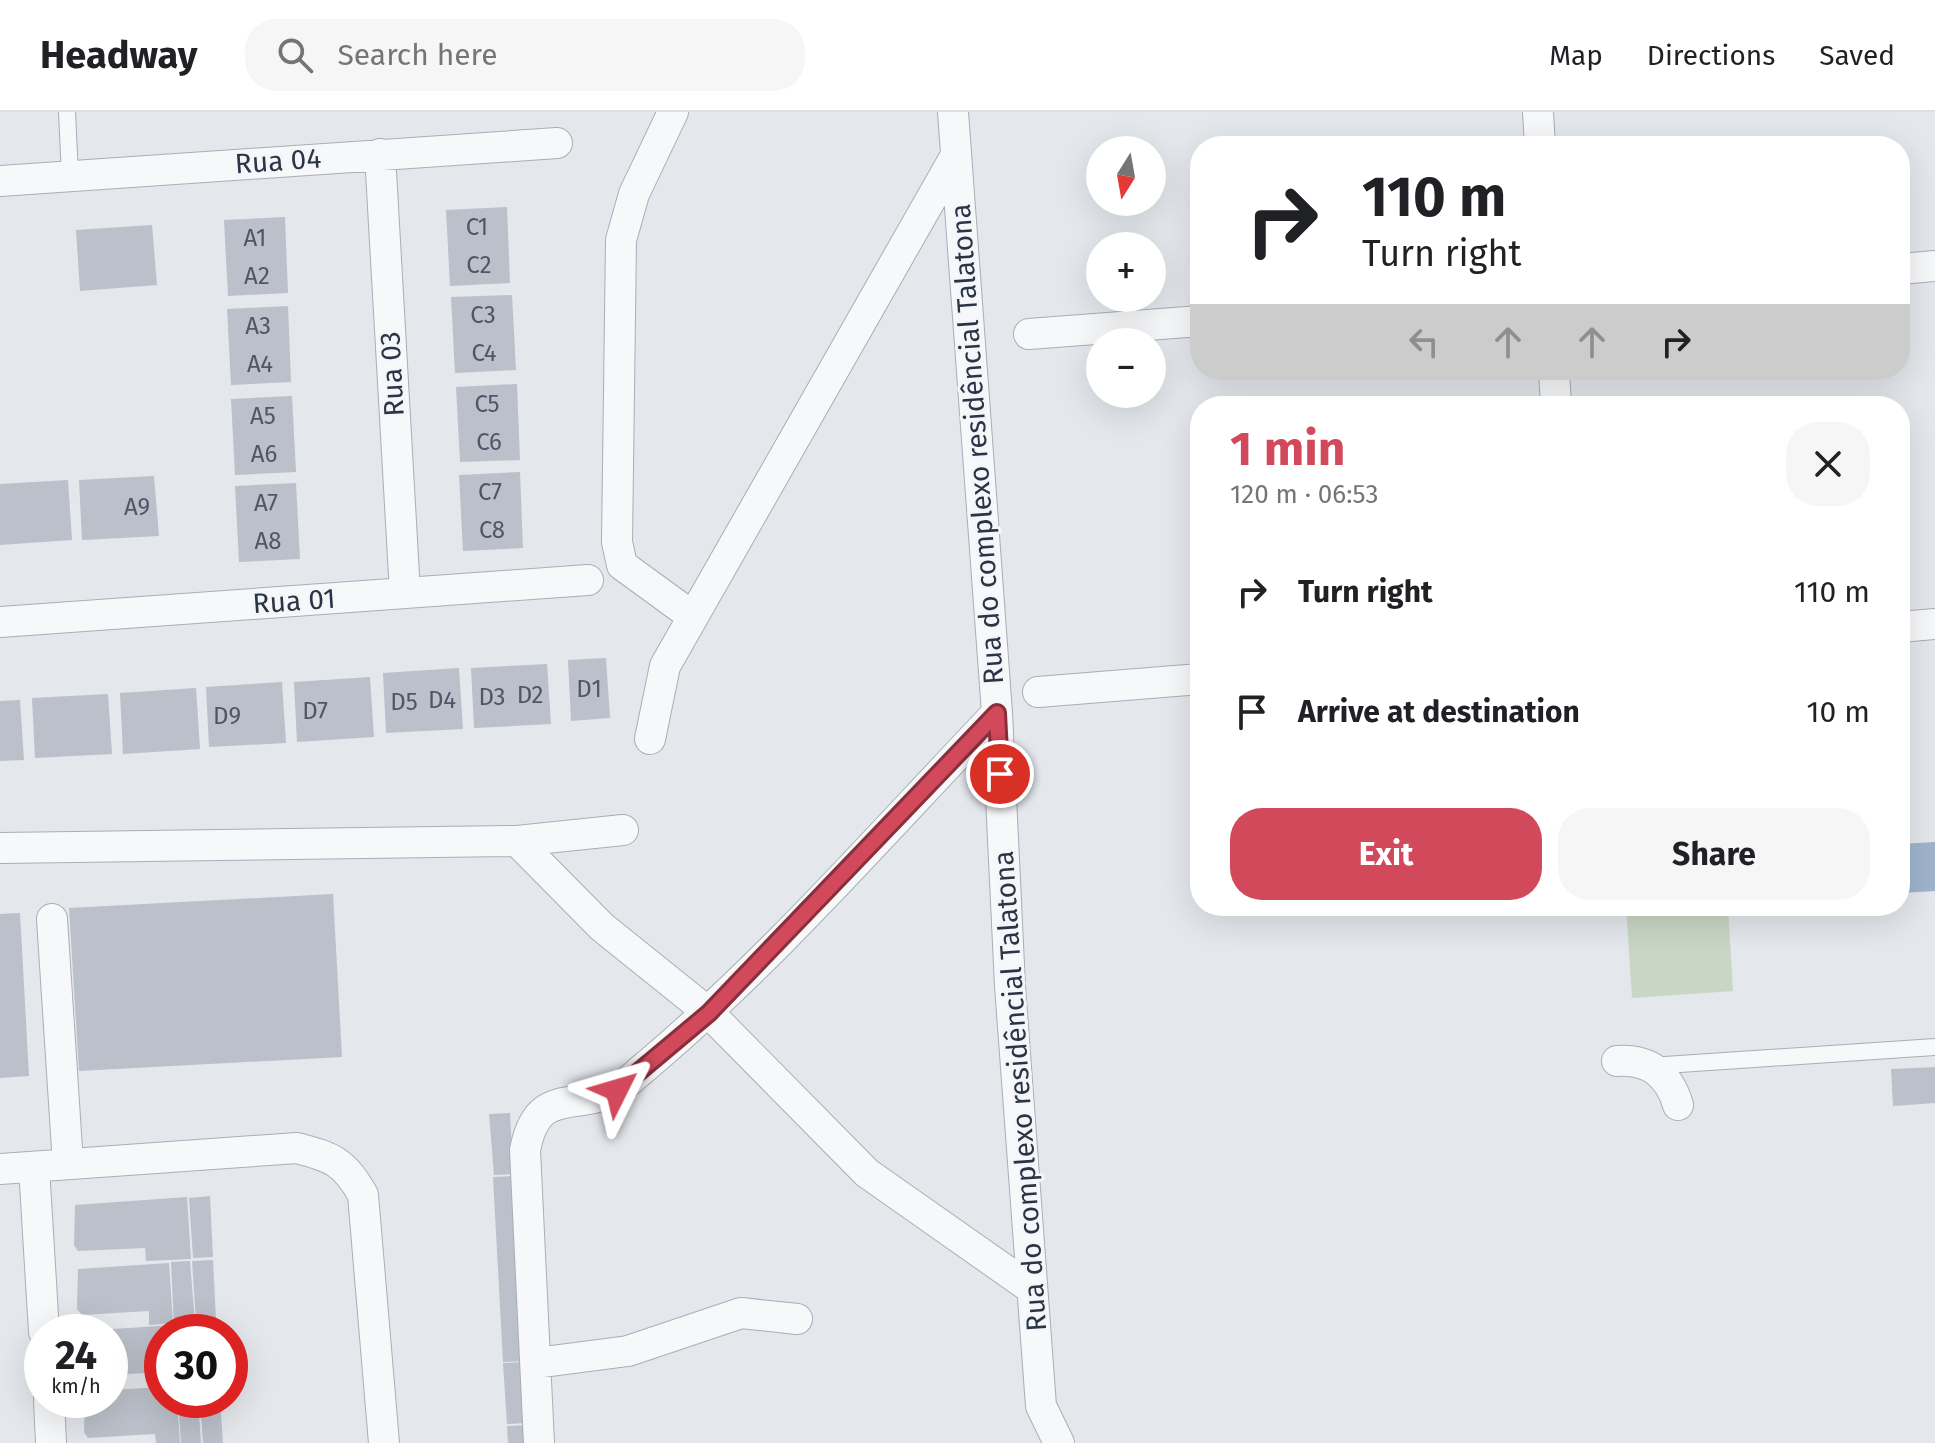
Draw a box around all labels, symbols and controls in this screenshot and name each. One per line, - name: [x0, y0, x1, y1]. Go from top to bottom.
- search box: [245, 19, 805, 91]
- text: Headway: [40, 32, 197, 78]
- icon: search: [273, 33, 317, 77]
- text: Search here: [337, 37, 498, 73]
- text: Map: [1549, 39, 1603, 72]
- text: Directions: [1647, 39, 1775, 72]
- text: Saved: [1819, 39, 1895, 72]
- north arrow: [1086, 136, 1166, 216]
- map controls: [1086, 136, 1166, 408]
- street label: Rua 04: [234, 142, 322, 180]
- text: 110 m: [1362, 164, 1506, 231]
- icon: right: [1230, 168, 1334, 272]
- street label: Rua do complexo residêncial Talatona: [944, 203, 1010, 685]
- house number: C1: [466, 213, 488, 241]
- house number: A1: [244, 224, 266, 252]
- button: +: [1086, 232, 1166, 312]
- text: Turn right: [1362, 232, 1522, 276]
- house number: C2: [466, 251, 492, 279]
- house number: A2: [244, 262, 270, 290]
- house number: C3: [470, 301, 496, 329]
- house number: A3: [245, 312, 271, 340]
- icon: left: [1402, 320, 1446, 364]
- icon: ahead: [1486, 320, 1530, 364]
- icon: ahead: [1570, 320, 1614, 364]
- icon: right: [1654, 320, 1698, 364]
- button: −: [1086, 328, 1166, 408]
- street label: Rua 03: [373, 331, 411, 417]
- house number: C4: [471, 339, 497, 367]
- house number: A4: [247, 350, 273, 378]
- house number: C5: [474, 390, 500, 418]
- house number: A5: [250, 402, 276, 430]
- text: 1 min: [1230, 420, 1345, 478]
- button: close: [1786, 422, 1870, 506]
- house number: C6: [476, 428, 502, 456]
- house number: A6: [251, 440, 277, 468]
- house number: C7: [478, 478, 502, 506]
- text: 120 m · 06:53: [1230, 479, 1378, 510]
- house number: A7: [254, 489, 278, 517]
- house number: A9: [124, 493, 150, 521]
- house number: C8: [479, 516, 505, 544]
- house number: A8: [255, 527, 281, 555]
- icon: right: [1230, 570, 1274, 614]
- text: Turn right: [1298, 574, 1433, 610]
- text: 110 m: [1794, 574, 1870, 610]
- street label: Rua 01: [251, 582, 337, 620]
- house number: D1: [576, 675, 602, 703]
- house number: D2: [517, 681, 543, 709]
- house number: D3: [479, 683, 505, 711]
- house number: D4: [428, 686, 456, 714]
- house number: D5: [390, 688, 418, 716]
- icon: arrive: [1230, 690, 1274, 734]
- text: Arrive at destination: [1298, 694, 1580, 730]
- text: 10 m: [1807, 694, 1870, 730]
- house number: D7: [302, 697, 328, 725]
- house number: D9: [213, 702, 241, 730]
- pin: [966, 740, 1034, 808]
- icon: arrive: [978, 752, 1022, 796]
- button: Exit: [1230, 808, 1542, 900]
- button: Share: [1558, 808, 1870, 900]
- street label: Rua do complexo residêncial Talatona: [987, 850, 1053, 1332]
- position arrow: [575, 1048, 659, 1132]
- speed limit sign: 30: [144, 1314, 248, 1418]
- text: 24: [55, 1332, 97, 1380]
- text: km/h: [51, 1374, 101, 1398]

